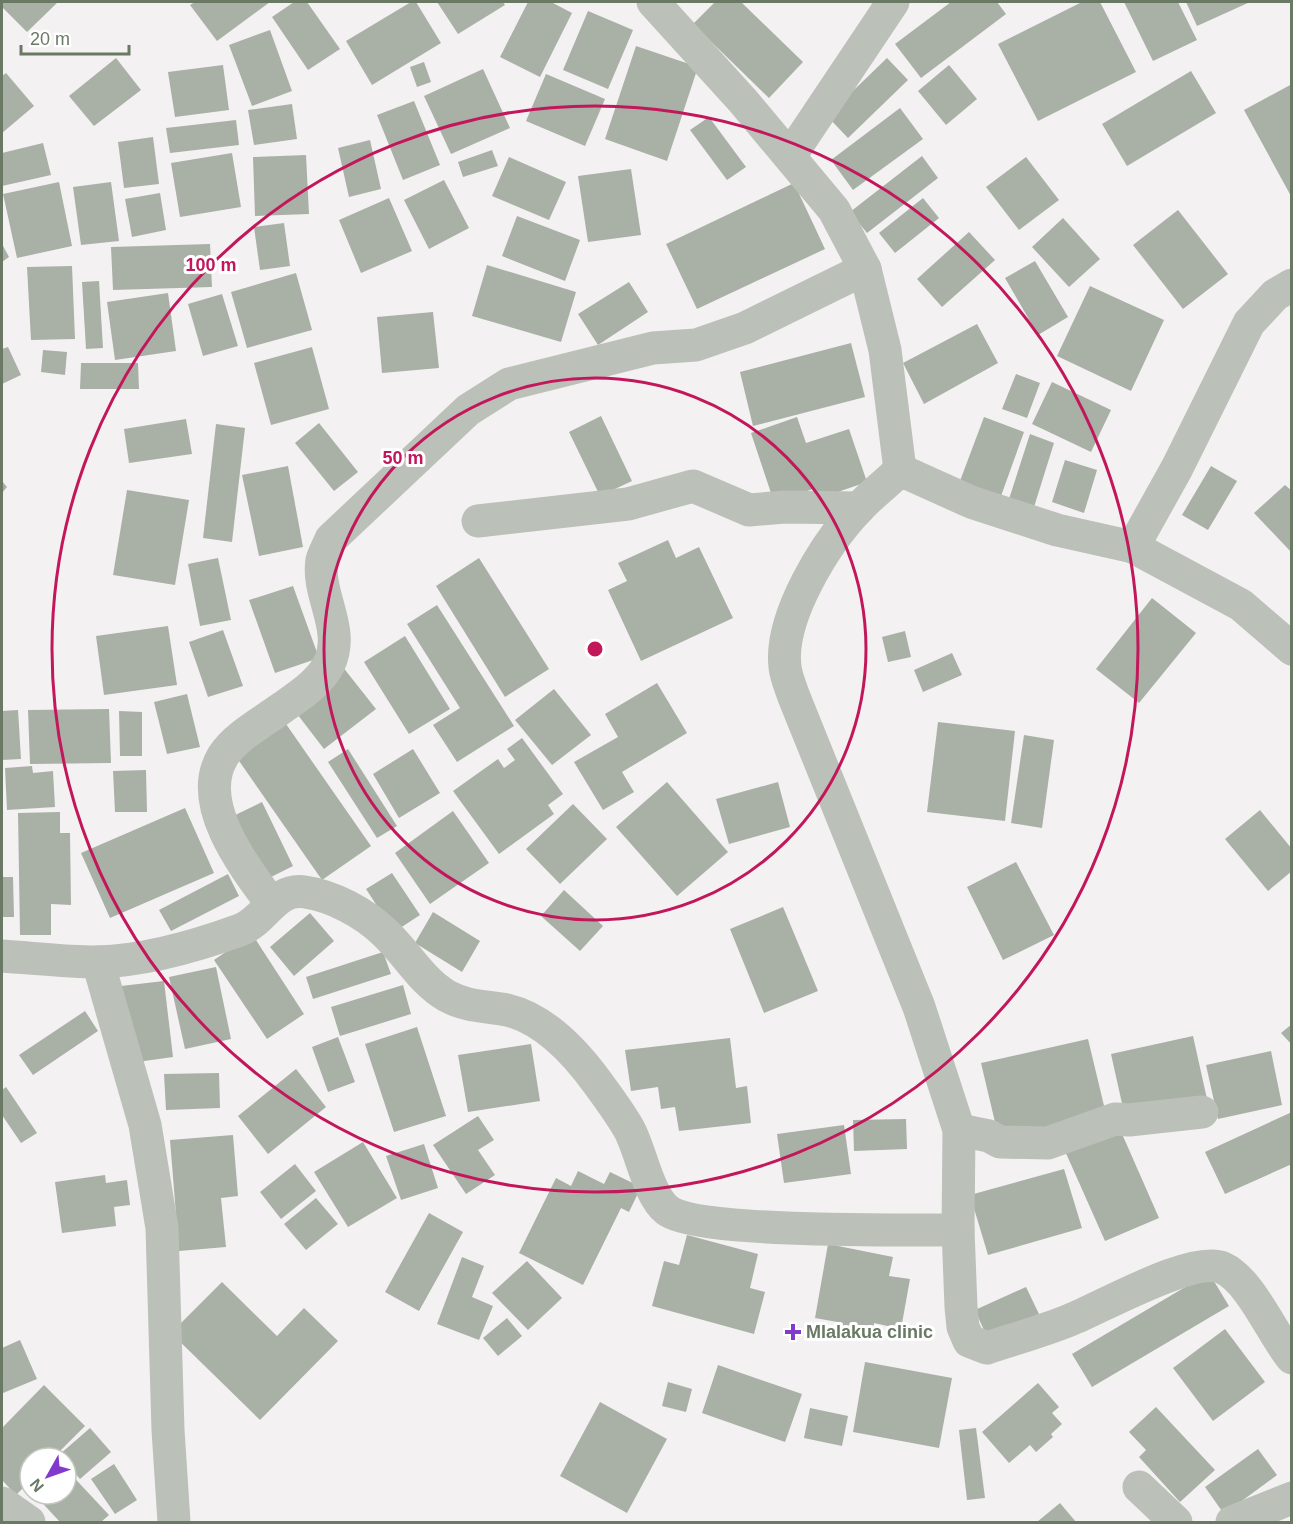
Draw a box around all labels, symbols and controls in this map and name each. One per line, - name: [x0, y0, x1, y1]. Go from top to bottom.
- scale bar: [21, 18, 129, 56]
- text: 20 m: [30, 29, 70, 49]
- text: 100 m: [185, 255, 237, 275]
- text: 50 m: [382, 448, 424, 468]
- centre of rings: [585, 639, 605, 659]
- place label: Mlalakua clinic: [806, 1322, 933, 1342]
- marker: Mlalakua clinic: [784, 1323, 802, 1341]
- north arrow: [18, 1446, 78, 1506]
- text: N: [27, 1475, 47, 1495]

